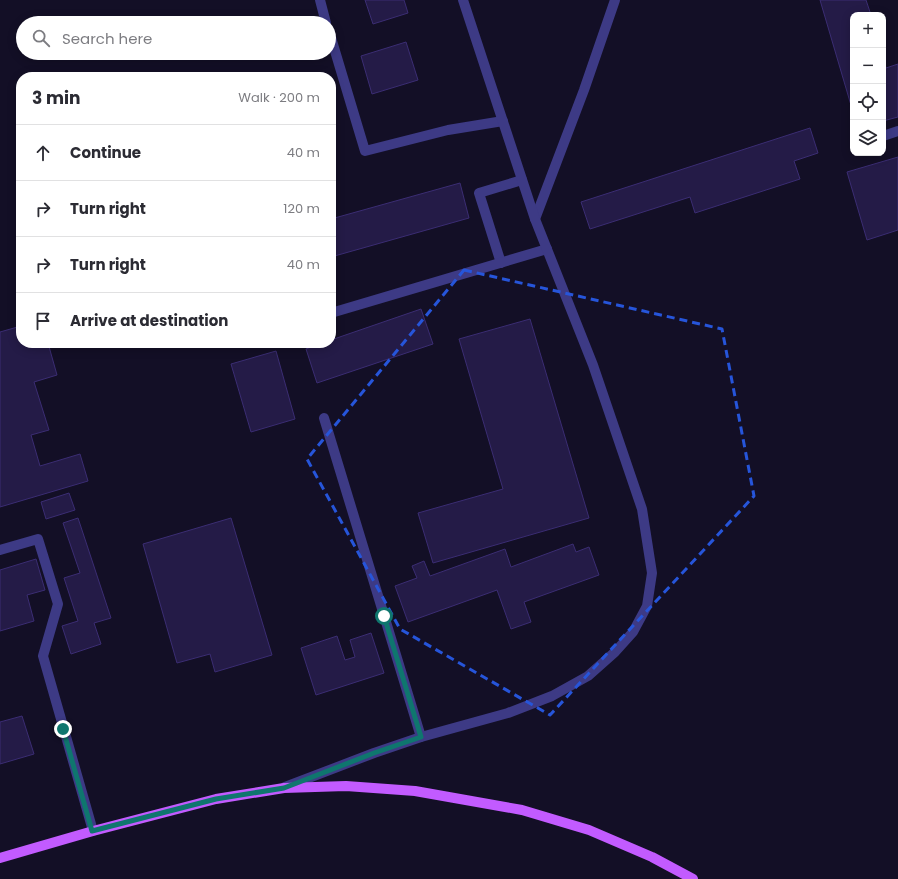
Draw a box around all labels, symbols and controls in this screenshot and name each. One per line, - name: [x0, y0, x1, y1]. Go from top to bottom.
- map controls: [850, 12, 886, 156]
- button: +: [850, 12, 886, 48]
- search box: [16, 16, 336, 60]
- icon: search: [30, 27, 52, 49]
- text: Search here: [62, 28, 152, 49]
- button: −: [850, 48, 886, 84]
- button: locate: [850, 84, 886, 120]
- text: 3 min: [32, 86, 80, 110]
- text: Walk · 200 m: [238, 88, 320, 107]
- button: layers: [850, 120, 886, 156]
- icon: ahead: [32, 142, 54, 164]
- text: Continue: [70, 142, 141, 163]
- text: 40 m: [287, 143, 320, 162]
- icon: right: [32, 198, 54, 220]
- text: Turn right: [70, 198, 146, 219]
- text: 120 m: [283, 199, 320, 218]
- icon: right: [32, 254, 54, 276]
- text: Turn right: [70, 254, 146, 275]
- text: 40 m: [287, 255, 320, 274]
- icon: arrive: [32, 310, 54, 332]
- text: Arrive at destination: [70, 310, 228, 331]
- route start: [375, 607, 393, 625]
- route end: [54, 720, 72, 738]

